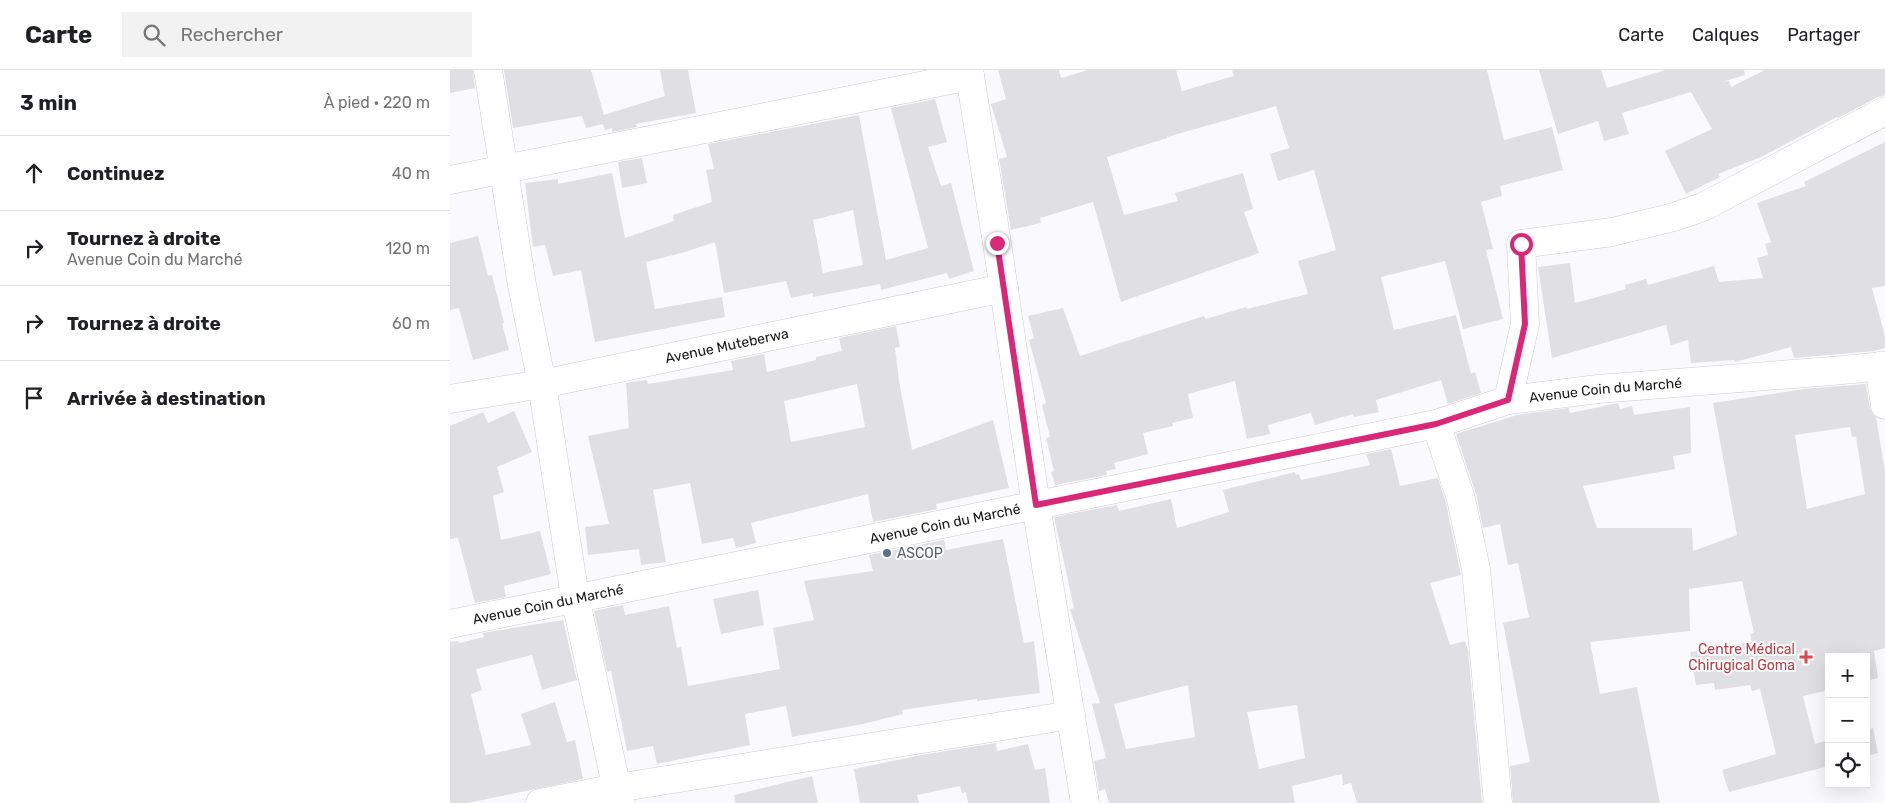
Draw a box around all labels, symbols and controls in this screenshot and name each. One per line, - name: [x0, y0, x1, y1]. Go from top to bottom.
- search box: [122, 12, 472, 57]
- text: Carte: [25, 21, 92, 49]
- icon: search: [140, 21, 168, 49]
- text: Rechercher: [180, 23, 283, 46]
- text: Carte: [1618, 24, 1664, 46]
- text: Calques: [1692, 24, 1759, 46]
- text: Partager: [1787, 24, 1860, 46]
- text: 3 min: [20, 90, 77, 115]
- text: À pied · 220 m: [324, 93, 430, 112]
- icon: ahead: [20, 159, 48, 187]
- text: Continuez: [67, 162, 165, 185]
- text: 40 m: [392, 164, 430, 183]
- text: Tournez à droite: [67, 227, 221, 250]
- route end: [986, 232, 1009, 255]
- route start: [1510, 233, 1533, 256]
- icon: right: [20, 234, 48, 262]
- text: 120 m: [385, 239, 430, 258]
- text: Avenue Coin du Marché: [67, 250, 242, 269]
- icon: right: [20, 309, 48, 337]
- text: Tournez à droite: [67, 312, 221, 335]
- text: 60 m: [392, 314, 430, 333]
- street label: Avenue Muteberwa: [664, 325, 790, 367]
- street label: Avenue Coin du Marché: [1528, 375, 1683, 406]
- icon: arrive: [20, 384, 48, 412]
- text: Arrivée à destination: [67, 387, 266, 410]
- street label: Avenue Coin du Marché: [868, 500, 1022, 548]
- place label: ASCOP: [897, 545, 943, 562]
- marker: ASCOP: [881, 547, 893, 559]
- street label: Avenue Coin du Marché: [471, 581, 625, 628]
- place label: Centre Médical Chirugical Goma: [1688, 641, 1795, 674]
- marker: Centre Médical Chirugical Goma: [1799, 650, 1813, 664]
- map controls: [1825, 653, 1870, 788]
- button: +: [1825, 653, 1870, 698]
- button: −: [1825, 698, 1870, 743]
- button: locate: [1825, 743, 1870, 788]

